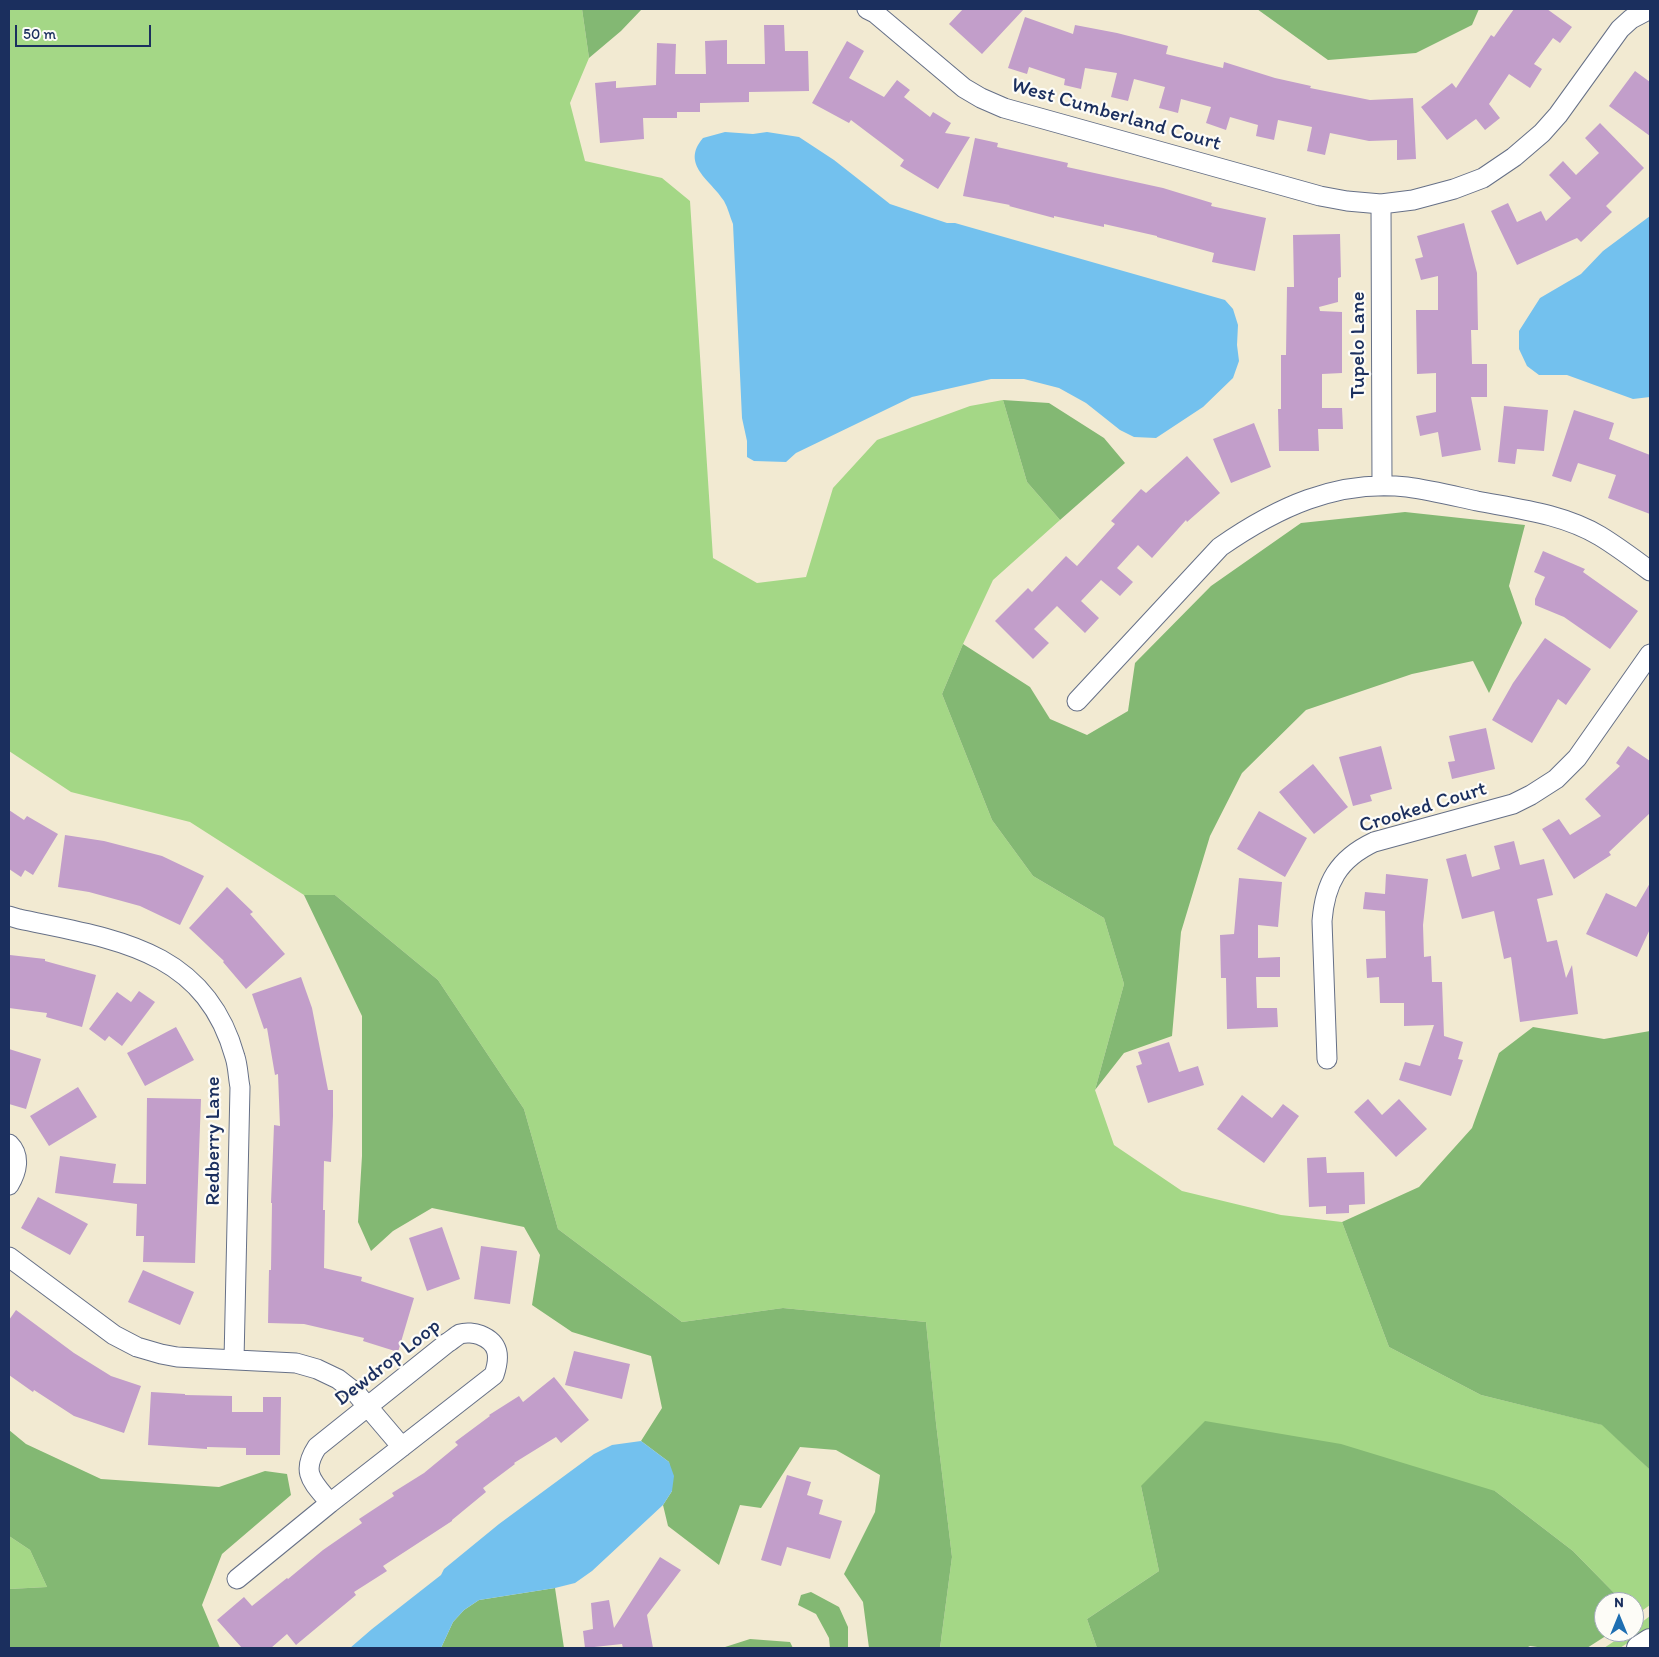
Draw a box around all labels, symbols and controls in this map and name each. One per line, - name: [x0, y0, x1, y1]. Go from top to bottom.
- scale bar: [18, 15, 154, 47]
- text: 50 m: [23, 25, 56, 43]
- street label: West Cumberland Court: [1008, 73, 1224, 157]
- street label: Tupelo Lane: [1346, 291, 1372, 399]
- street label: Crooked Court: [1356, 777, 1490, 839]
- street label: Redberry Lane: [201, 1076, 227, 1206]
- street label: Dewdrop Loop: [330, 1314, 446, 1412]
- north arrow: [1594, 1592, 1644, 1642]
- text: N: [1614, 1594, 1624, 1611]

